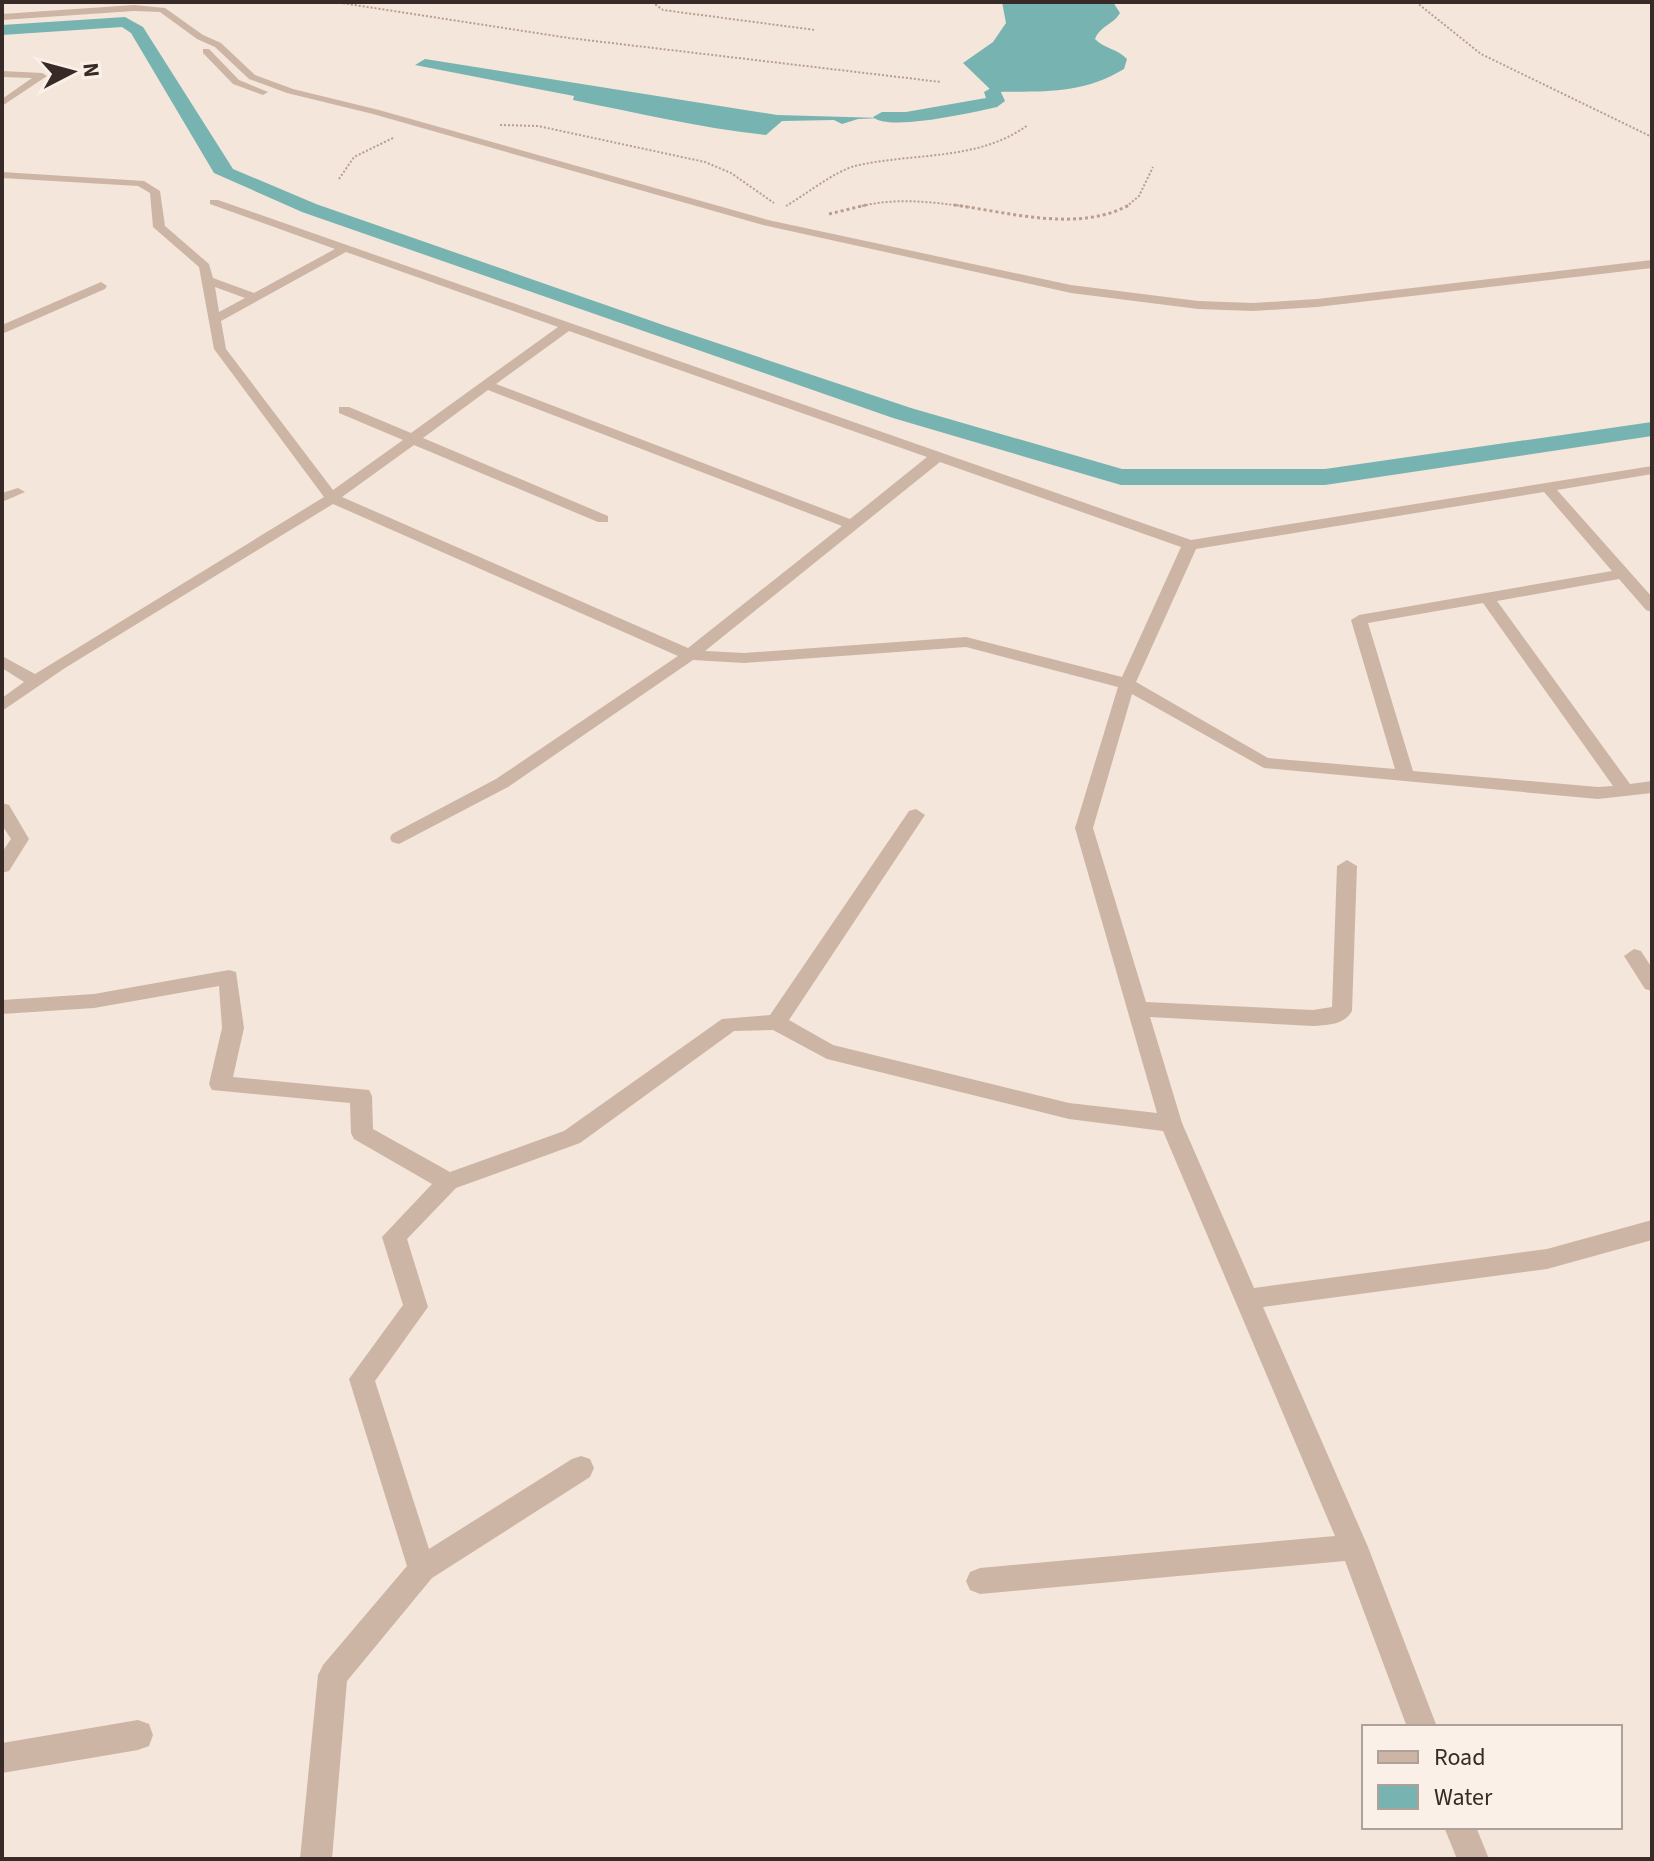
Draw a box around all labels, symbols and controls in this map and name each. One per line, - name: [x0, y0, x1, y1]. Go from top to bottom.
- north arrow: [32, 32, 112, 112]
- text: N: [74, 61, 108, 79]
- legend: [1362, 1725, 1622, 1829]
- text: Road: [1434, 1740, 1486, 1775]
- text: Water: [1434, 1780, 1493, 1815]

